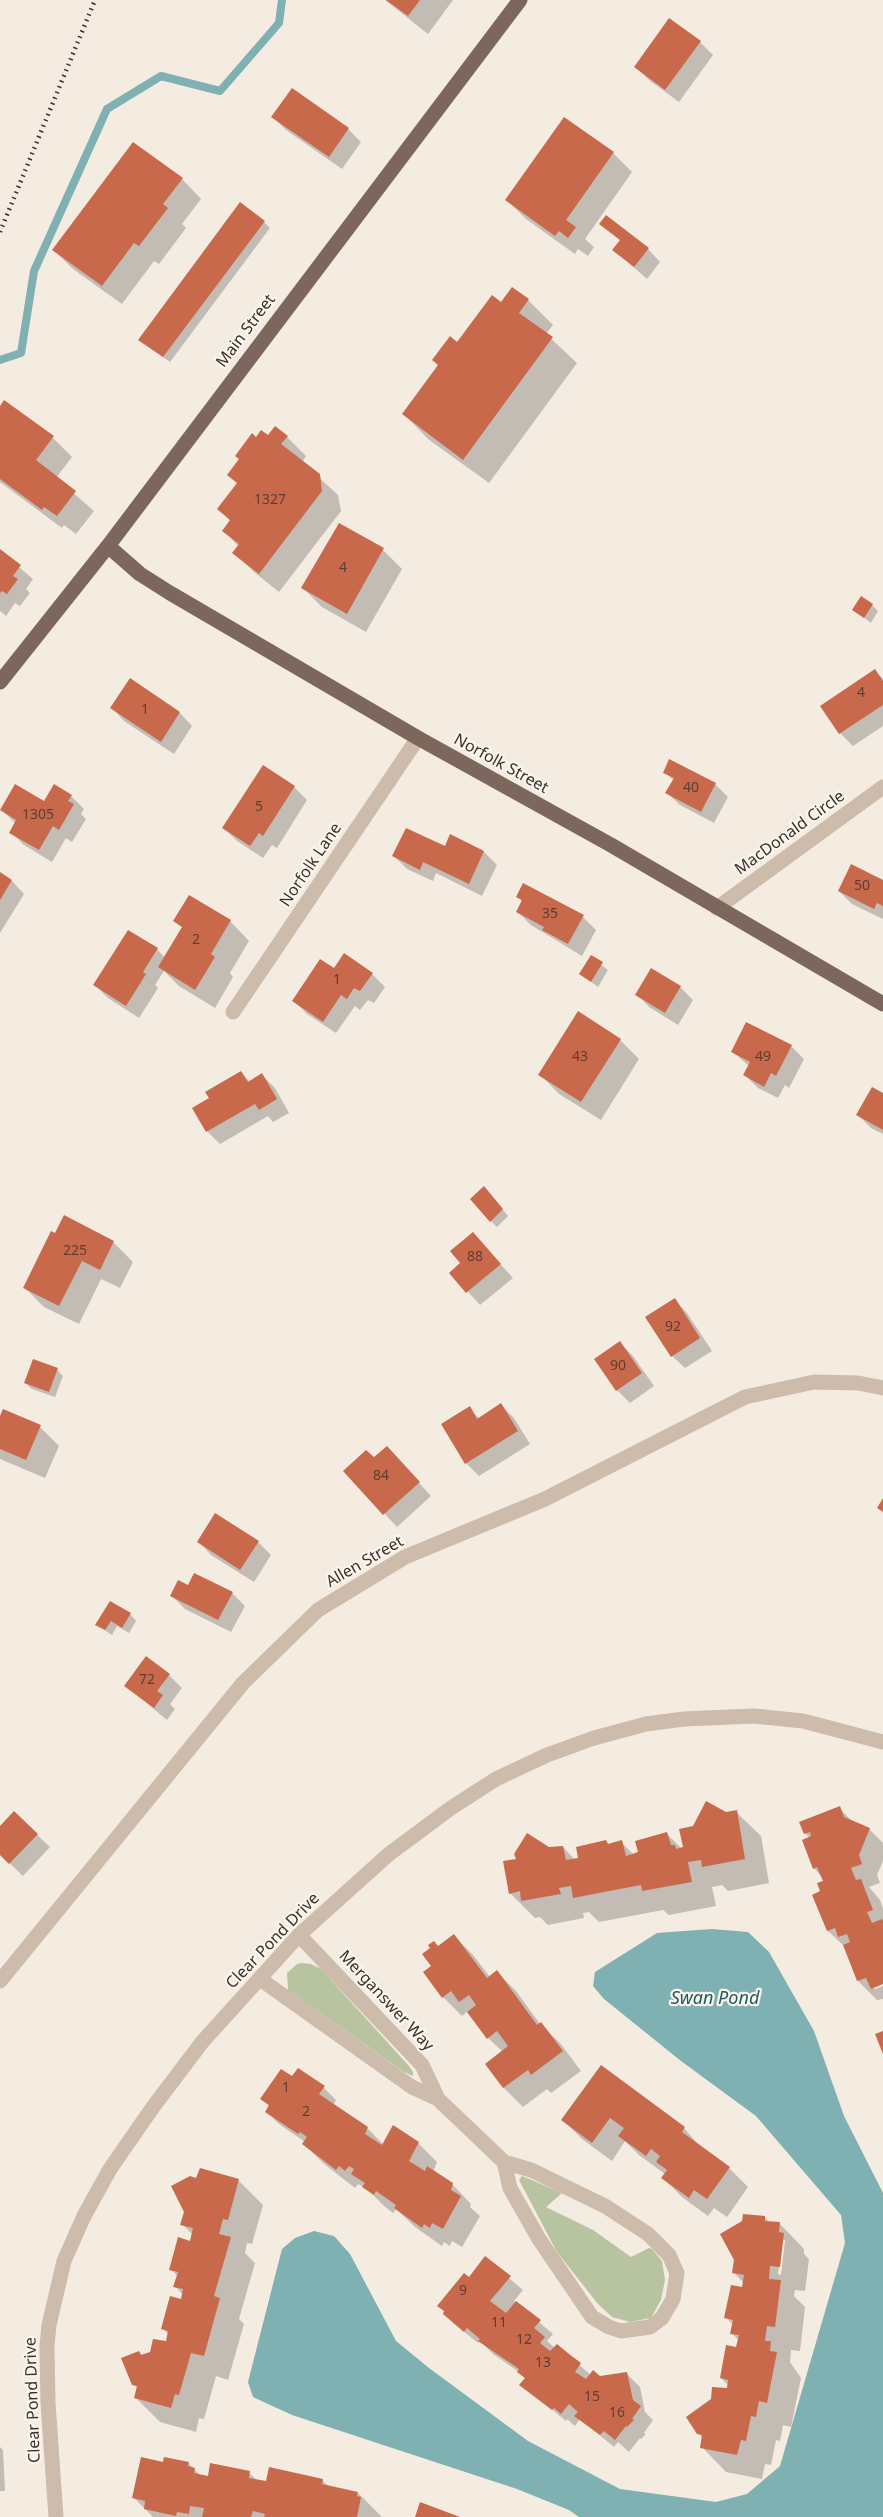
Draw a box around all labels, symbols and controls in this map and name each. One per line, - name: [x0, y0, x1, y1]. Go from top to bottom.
- street label: Main Street: [212, 291, 280, 371]
- house number: 1327: [254, 492, 286, 508]
- house number: 4: [339, 560, 347, 576]
- house number: 4: [857, 685, 865, 701]
- house number: 1: [141, 702, 149, 718]
- street label: Norfolk Street: [450, 730, 552, 798]
- house number: 40: [683, 780, 699, 796]
- street label: MacDonald Circle: [731, 787, 849, 879]
- house number: 5: [255, 799, 263, 815]
- house number: 1305: [22, 807, 54, 823]
- street label: Norfolk Lane: [276, 820, 346, 910]
- house number: 50: [854, 878, 870, 894]
- house number: 35: [542, 906, 558, 922]
- house number: 2: [192, 932, 200, 948]
- house number: 1: [333, 972, 341, 988]
- house number: 43: [572, 1049, 588, 1065]
- house number: 49: [755, 1049, 771, 1065]
- house number: 225: [63, 1243, 87, 1259]
- house number: 88: [467, 1249, 483, 1265]
- house number: 92: [665, 1319, 681, 1335]
- house number: 90: [610, 1358, 626, 1374]
- house number: 84: [373, 1468, 389, 1484]
- street label: Allen Street: [323, 1532, 407, 1592]
- house number: 72: [139, 1672, 155, 1688]
- street label: Clear Pond Drive: [222, 1889, 324, 1993]
- street label: Merganswer Way: [335, 1947, 437, 2055]
- water label: Swan Pond: [671, 1988, 759, 2010]
- house number: 1: [282, 2080, 290, 2096]
- house number: 2: [302, 2104, 310, 2120]
- house number: 9: [459, 2283, 467, 2299]
- house number: 11: [491, 2315, 507, 2331]
- house number: 12: [516, 2332, 532, 2348]
- street label: Clear Pond Drive: [21, 2337, 45, 2463]
- house number: 13: [535, 2355, 551, 2371]
- house number: 15: [584, 2389, 600, 2405]
- house number: 16: [609, 2405, 625, 2421]

